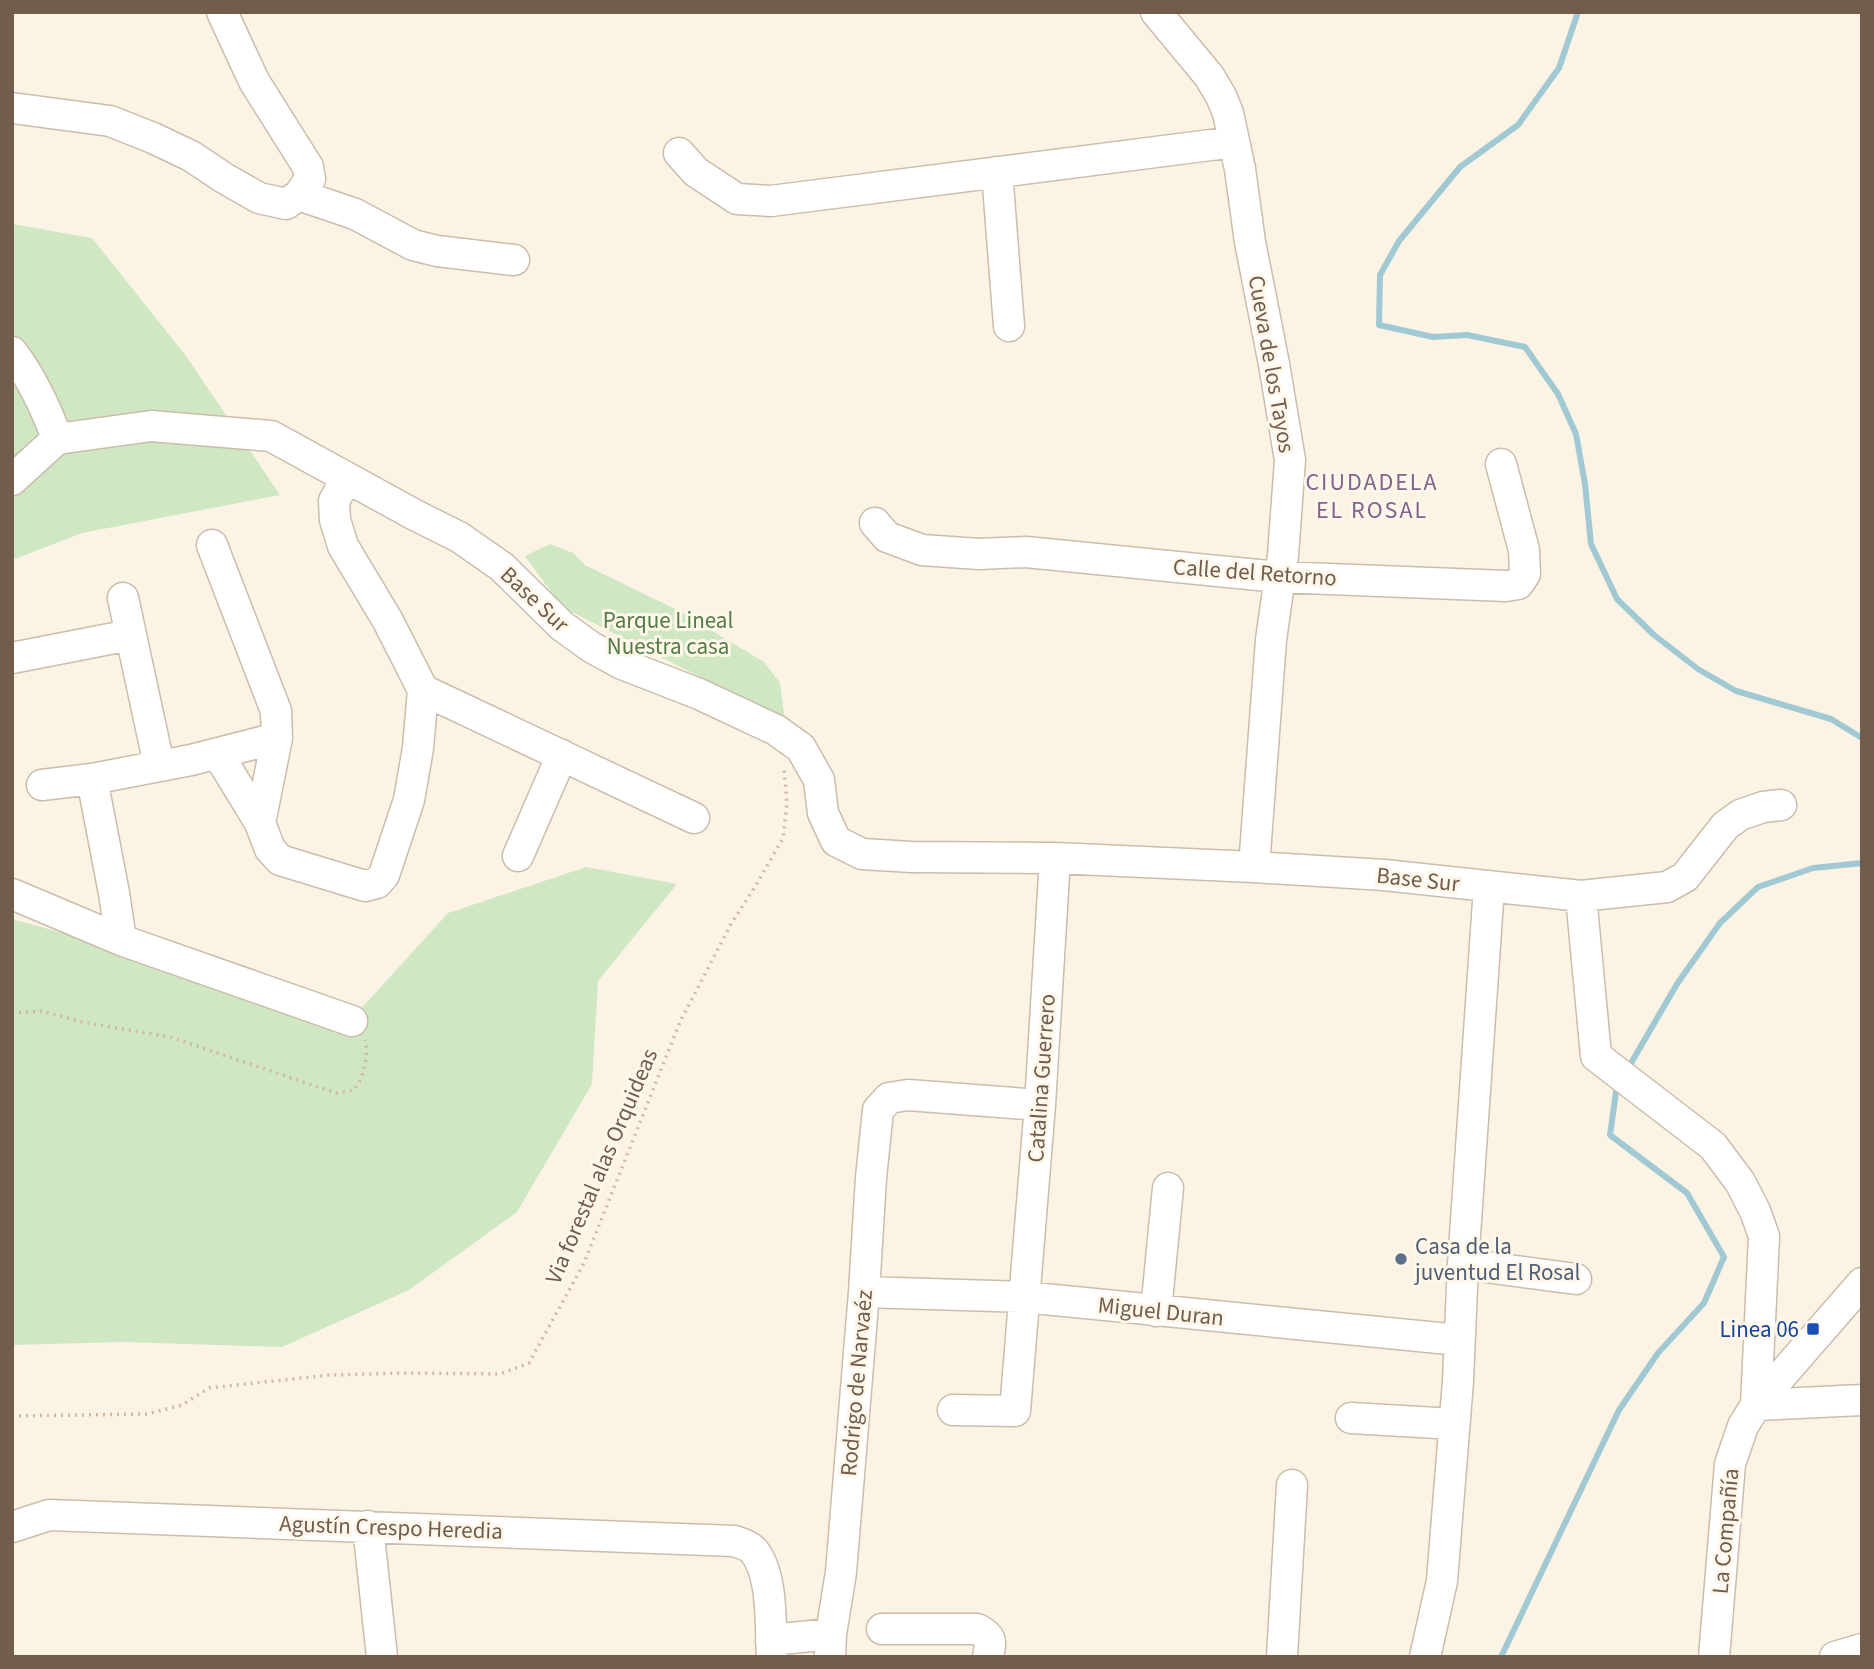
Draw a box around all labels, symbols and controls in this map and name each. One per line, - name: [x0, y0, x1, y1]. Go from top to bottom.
- street label: Cueva de los Tayos: [1240, 273, 1303, 455]
- district label: CIUDADELA EL ROSAL: [1305, 465, 1439, 528]
- street label: Calle del Retorno: [1172, 550, 1338, 595]
- street label: Base Sur: [493, 559, 577, 641]
- park label: Parque Lineal Nuestra casa: [603, 604, 733, 663]
- street label: Base Sur: [1375, 859, 1462, 900]
- street label: Catalina Guerrero: [1019, 993, 1064, 1164]
- street label: Via forestal alas Orquideas: [537, 1043, 666, 1289]
- place label: Casa de la juventud El Rosal: [1414, 1230, 1580, 1289]
- marker: Casa de la juventud El Rosal: [1393, 1251, 1409, 1267]
- street label: Rodrigo de Narvaéz: [832, 1288, 881, 1478]
- street label: Miguel Duran: [1096, 1288, 1226, 1335]
- place label: Linea 06: [1719, 1313, 1799, 1346]
- marker: Linea 06: [1805, 1321, 1821, 1337]
- street label: La Compañía: [1704, 1467, 1747, 1595]
- street label: Agustín Crespo Heredia: [279, 1507, 503, 1548]

